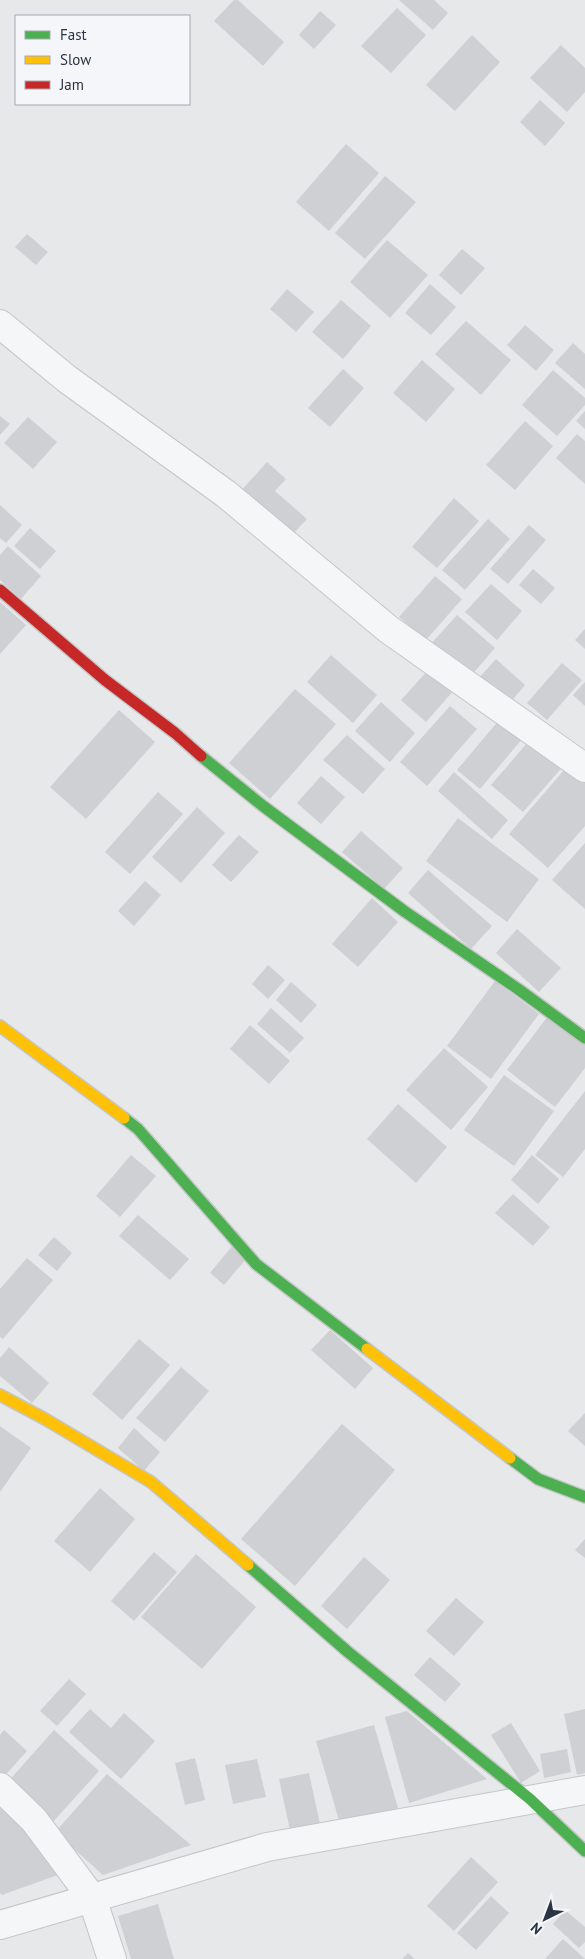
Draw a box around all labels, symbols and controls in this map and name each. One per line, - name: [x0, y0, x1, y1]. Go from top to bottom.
- legend: [15, 15, 190, 105]
- text: Fast: [60, 25, 87, 44]
- text: Slow: [60, 50, 91, 69]
- text: Jam: [59, 75, 84, 94]
- north arrow: [520, 1894, 570, 1944]
- text: N: [527, 1919, 546, 1938]

